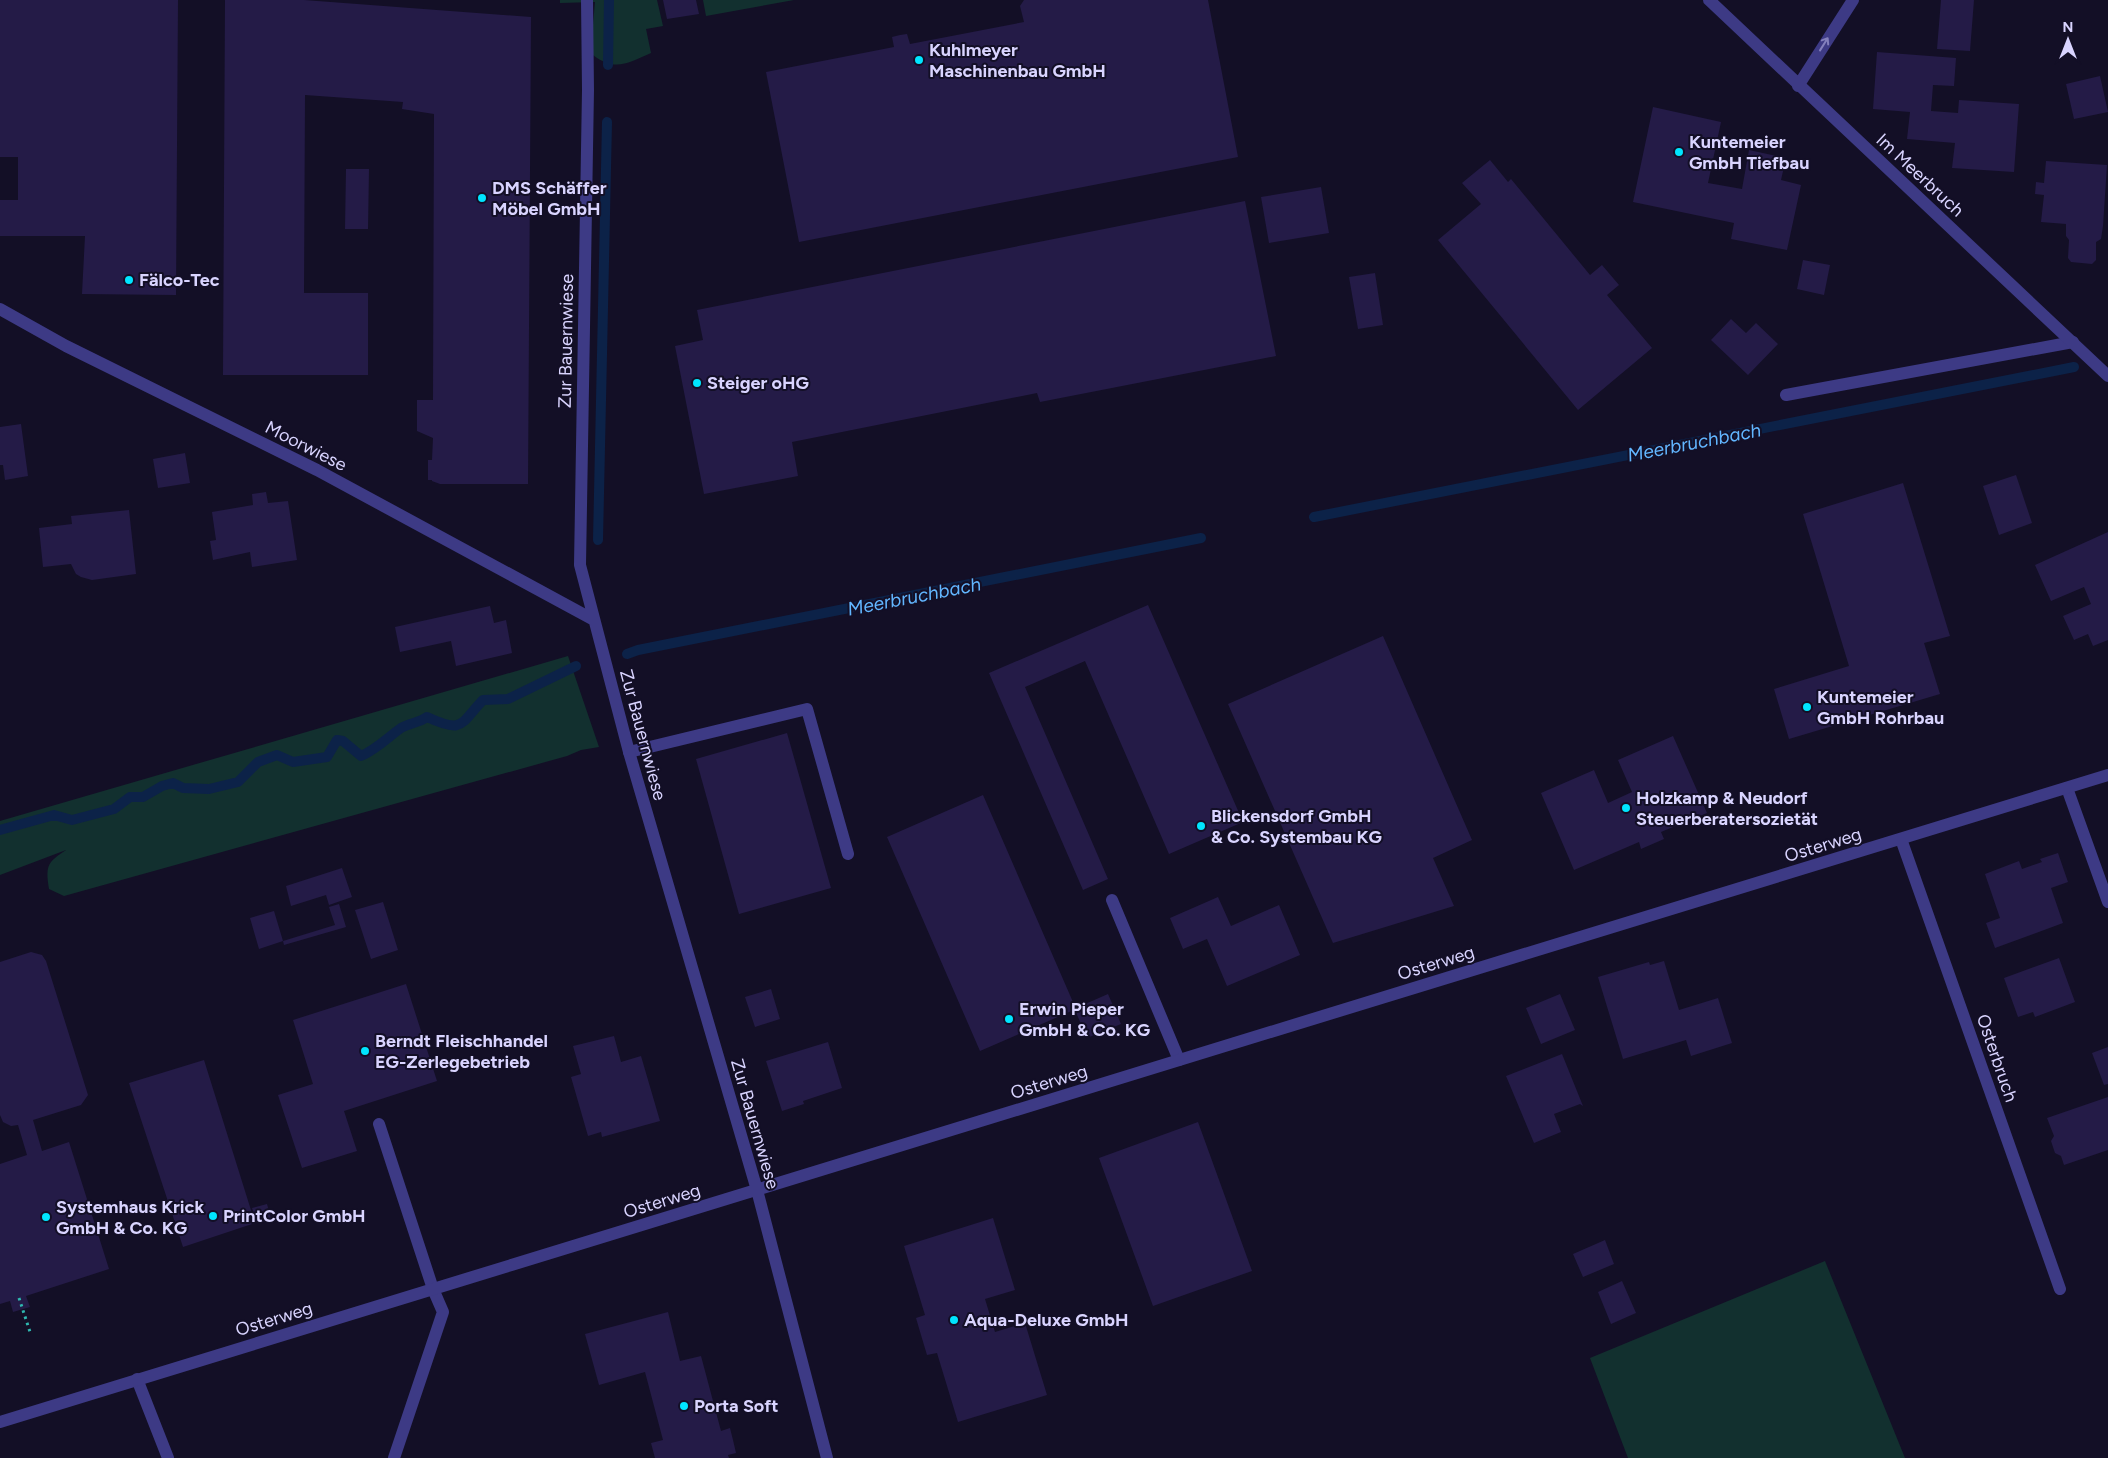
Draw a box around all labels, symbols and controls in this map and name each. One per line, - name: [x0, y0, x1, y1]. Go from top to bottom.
- north arrow: [2043, 15, 2093, 65]
- text: N: [2063, 19, 2073, 36]
- one-way arrow: [1820, 38, 1830, 52]
- place label: Kuhlmeyer Maschinenbau GmbH: [929, 39, 1106, 82]
- marker: Kuhlmeyer Maschinenbau GmbH: [913, 54, 925, 66]
- street label: Im Meerbruch: [1872, 129, 1968, 221]
- place label: Kuntemeier GmbH Tiefbau: [1689, 131, 1809, 174]
- marker: Kuntemeier GmbH Tiefbau: [1673, 146, 1685, 158]
- place label: DMS Schäffer Möbel GmbH: [492, 177, 607, 220]
- marker: DMS Schäffer Möbel GmbH: [476, 192, 488, 204]
- place label: Fälco-Tec: [139, 269, 220, 291]
- street label: Zur Bauernwiese: [554, 273, 578, 408]
- marker: Fälco-Tec: [123, 274, 135, 286]
- place label: Steiger oHG: [707, 372, 809, 394]
- marker: Steiger oHG: [691, 377, 703, 389]
- street label: Moorwiese: [262, 416, 351, 476]
- water label: Meerbruchbach: [1625, 418, 1763, 467]
- water label: Meerbruchbach: [845, 572, 983, 621]
- street label: Zur Bauernwiese: [615, 667, 671, 803]
- place label: Kuntemeier GmbH Rohrbau: [1817, 686, 1944, 729]
- marker: Kuntemeier GmbH Rohrbau: [1801, 701, 1813, 713]
- place label: Holzkamp & Neudorf Steuerberatersozietät: [1636, 787, 1818, 830]
- marker: Holzkamp & Neudorf Steuerberatersozietät: [1620, 802, 1632, 814]
- place label: Blickensdorf GmbH & Co. Systembau KG: [1211, 805, 1382, 848]
- marker: Blickensdorf GmbH & Co. Systembau KG: [1195, 820, 1207, 832]
- street label: Osterweg: [1782, 823, 1864, 867]
- street label: Osterweg: [1395, 941, 1477, 985]
- place label: Erwin Pieper GmbH & Co. KG: [1019, 998, 1150, 1041]
- street label: Osterbruch: [1972, 1011, 2022, 1105]
- marker: Erwin Pieper GmbH & Co. KG: [1003, 1013, 1015, 1025]
- place label: Berndt Fleischhandel EG-Zerlegebetrieb: [375, 1030, 548, 1073]
- marker: Berndt Fleischhandel EG-Zerlegebetrieb: [359, 1045, 371, 1057]
- street label: Zur Bauernwiese: [726, 1056, 784, 1192]
- street label: Osterweg: [1008, 1060, 1090, 1104]
- street label: Osterweg: [621, 1179, 703, 1223]
- place label: Systemhaus Krick GmbH & Co. KG: [56, 1196, 204, 1239]
- place label: PrintColor GmbH: [223, 1205, 366, 1227]
- marker: PrintColor GmbH: [207, 1210, 219, 1222]
- marker: Systemhaus Krick GmbH & Co. KG: [40, 1211, 52, 1223]
- street label: Osterweg: [233, 1297, 315, 1341]
- place label: Aqua-Deluxe GmbH: [964, 1309, 1129, 1331]
- marker: Aqua-Deluxe GmbH: [948, 1314, 960, 1326]
- place label: Porta Soft: [694, 1395, 779, 1417]
- marker: Porta Soft: [678, 1400, 690, 1412]

